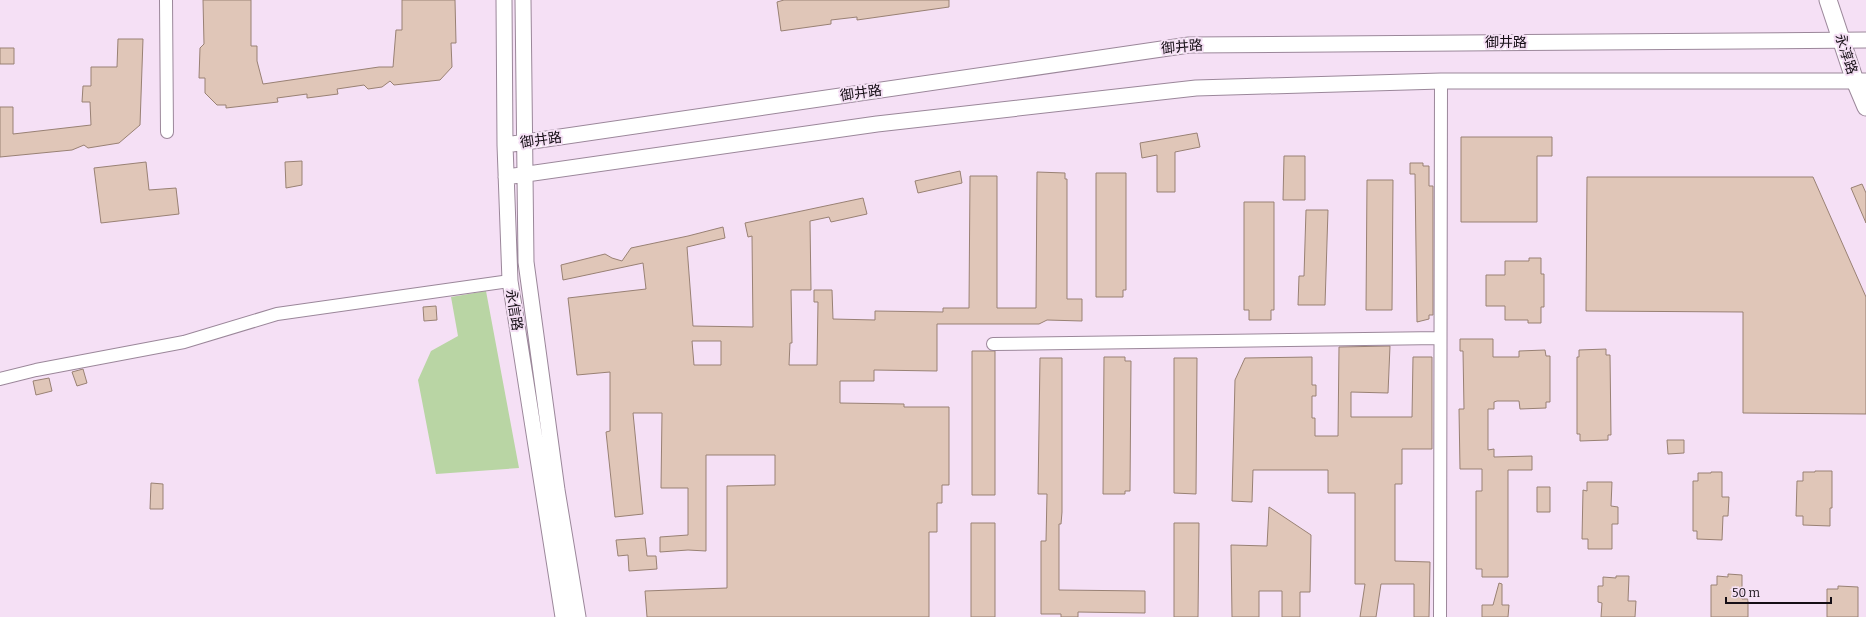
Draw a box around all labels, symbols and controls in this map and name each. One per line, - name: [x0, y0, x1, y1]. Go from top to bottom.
- street label: 永淳路: [1831, 31, 1861, 77]
- street label: 御井路: [1485, 34, 1527, 51]
- street label: 御井路: [1160, 37, 1204, 57]
- street label: 御井路: [839, 82, 883, 104]
- street label: 御井路: [519, 129, 563, 151]
- street label: 永信路: [502, 288, 526, 332]
- scale bar: [1726, 579, 1831, 605]
- text: 50 m: [1732, 586, 1761, 600]

